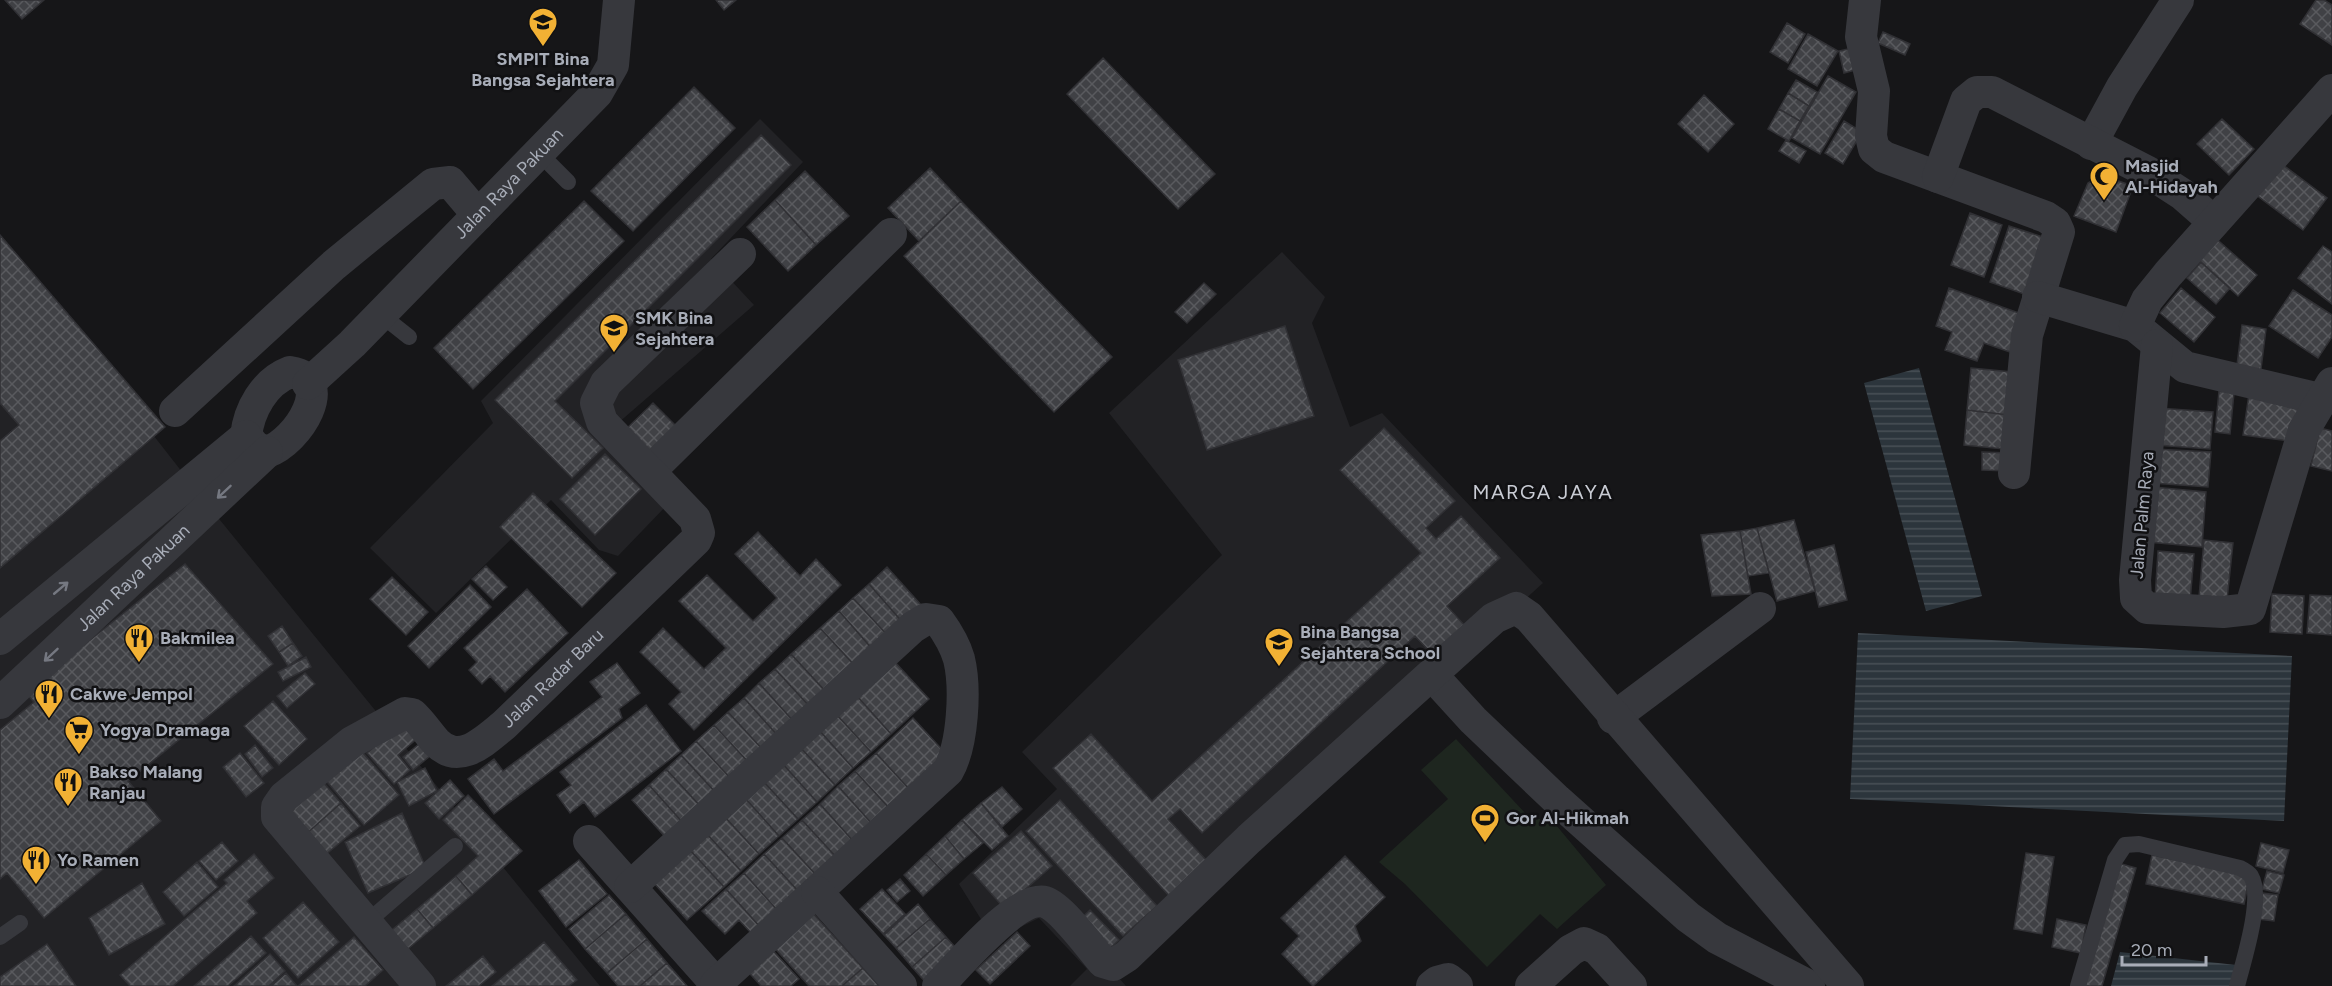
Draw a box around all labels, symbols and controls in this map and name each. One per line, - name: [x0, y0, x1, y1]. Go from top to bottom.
- school or university icon: SMPIT Bina Bangsa Sejahtera: [527, 6, 559, 48]
- place label: SMPIT Bina Bangsa Sejahtera: [471, 48, 615, 91]
- street label: Jalan Raya Pakuan: [450, 123, 568, 244]
- place label: Masjid Al-Hidayah: [2125, 155, 2218, 198]
- mosque icon: Masjid Al-Hidayah: [2088, 160, 2120, 202]
- place label: SMK Bina Sejahtera: [635, 307, 714, 350]
- school or university icon: SMK Bina Sejahtera: [598, 312, 630, 354]
- street label: Jalan Palm Raya: [2125, 450, 2159, 580]
- district label: MARGA JAYA: [1473, 480, 1613, 504]
- one-way arrow: [217, 485, 232, 499]
- street label: Jalan Raya Pakuan: [72, 519, 194, 636]
- one-way arrow: [53, 582, 69, 595]
- place label: Bina Bangsa Sejahtera School: [1300, 621, 1440, 664]
- restaurant icon: Bakmilea: [123, 622, 155, 664]
- street label: Jalan Radar Baru: [497, 624, 608, 732]
- school or university icon: Bina Bangsa Sejahtera School: [1263, 626, 1295, 668]
- place label: Bakmilea: [160, 627, 235, 649]
- one-way arrow: [44, 647, 59, 661]
- restaurant icon: Cakwe Jempol: [33, 678, 65, 720]
- place label: Cakwe Jempol: [70, 683, 193, 705]
- supermarket icon: Yogya Dramaga: [63, 714, 95, 756]
- place label: Yogya Dramaga: [100, 719, 230, 741]
- place label: Bakso Malang Ranjau: [89, 761, 203, 804]
- restaurant icon: Bakso Malang Ranjau: [52, 766, 84, 808]
- sports icon: Gor Al-Hikmah: [1469, 802, 1501, 844]
- place label: Gor Al-Hikmah: [1506, 807, 1629, 829]
- restaurant icon: Yo Ramen: [20, 844, 52, 886]
- place label: Yo Ramen: [57, 849, 139, 871]
- scale bar: [2122, 929, 2206, 967]
- text: 20 m: [2131, 939, 2172, 961]

